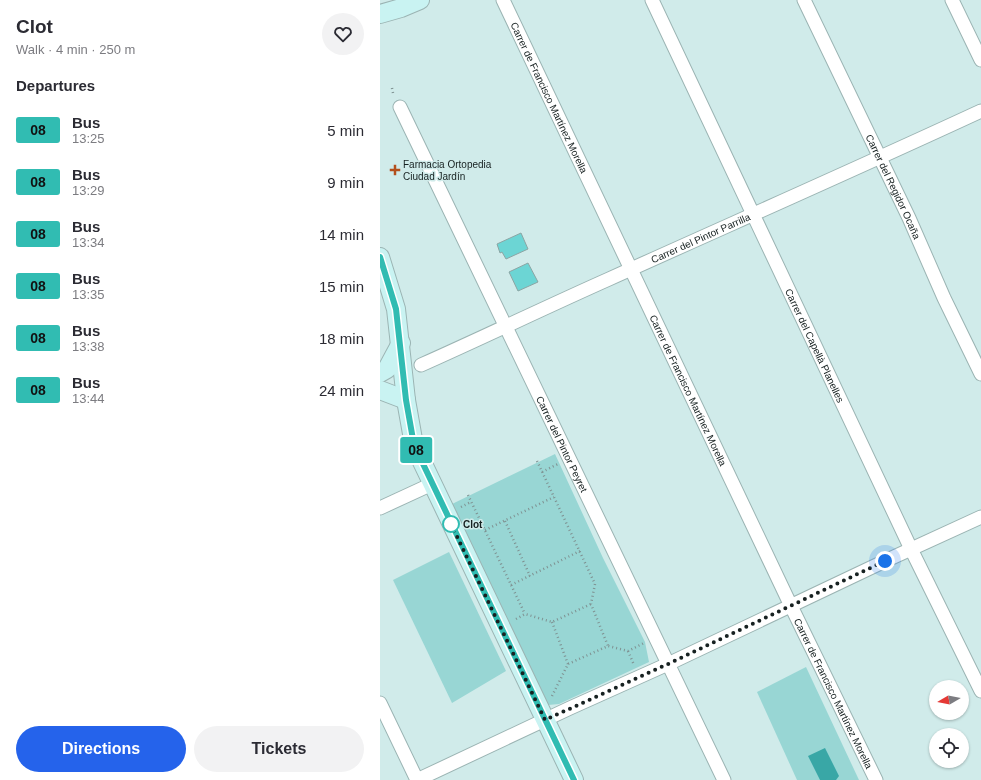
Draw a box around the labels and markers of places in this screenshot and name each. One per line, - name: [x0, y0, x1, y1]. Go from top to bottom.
- place label: Farmacia Ortopedia Ciudad Jardín: [403, 159, 492, 182]
- marker: Farmacia Ortopedia Ciudad Jardín: [390, 165, 400, 175]
- marker: Clot: [442, 515, 460, 533]
- place label: Clot: [463, 519, 483, 530]

